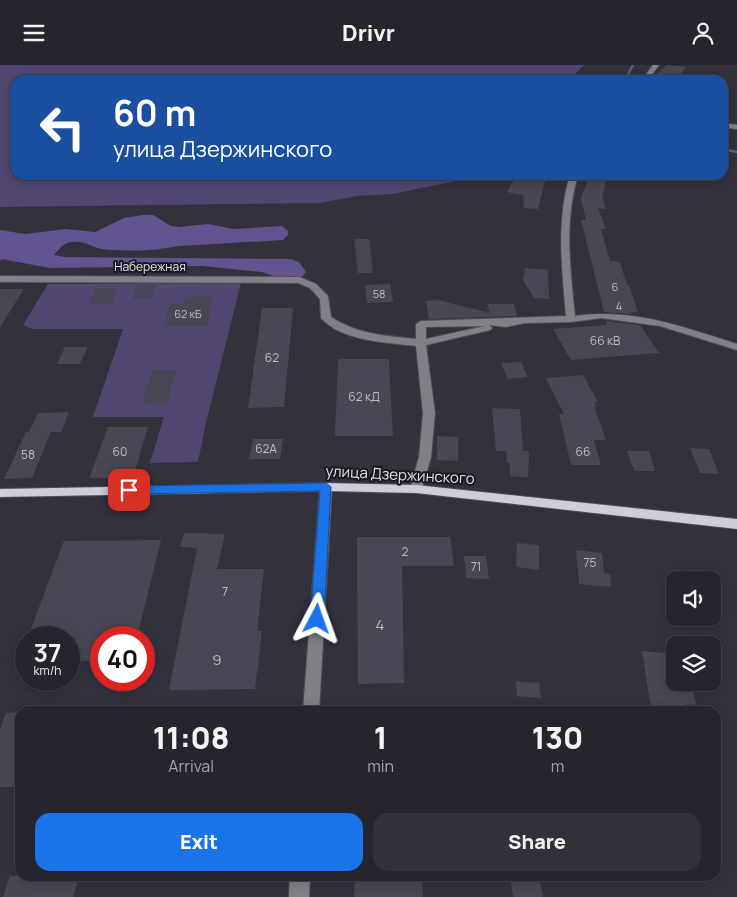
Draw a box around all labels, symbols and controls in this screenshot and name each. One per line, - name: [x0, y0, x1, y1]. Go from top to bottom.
- text: Drivr: [342, 18, 395, 48]
- icon: menu: [20, 19, 48, 47]
- icon: person: [689, 19, 717, 47]
- text: 60 m: [113, 89, 196, 137]
- icon: left: [30, 95, 95, 160]
- text: улица Дзержинского: [113, 134, 332, 164]
- street label: Набережная: [114, 258, 186, 275]
- house number: 6: [612, 279, 619, 294]
- house number: 58: [373, 286, 385, 301]
- house number: 4: [616, 298, 622, 313]
- house number: 62 кБ: [174, 306, 202, 321]
- house number: 66 кВ: [590, 332, 620, 349]
- house number: 62: [265, 349, 279, 366]
- house number: 62 кД: [348, 388, 380, 405]
- house number: 62А: [255, 440, 277, 457]
- house number: 60: [113, 443, 127, 460]
- house number: 66: [576, 443, 590, 460]
- house number: 58: [21, 446, 35, 463]
- street label: улица Дзержинского: [325, 460, 475, 489]
- pin: [108, 469, 150, 511]
- icon: arrive: [115, 476, 143, 504]
- house number: 2: [402, 543, 409, 560]
- house number: 75: [584, 554, 597, 571]
- house number: 71: [471, 558, 481, 575]
- map controls: [666, 571, 721, 691]
- button: sound: [666, 571, 721, 626]
- house number: 7: [222, 583, 228, 600]
- position arrow: [290, 592, 342, 644]
- house number: 4: [376, 614, 385, 635]
- speed limit sign: 40: [90, 626, 155, 691]
- text: 37: [34, 635, 61, 670]
- button: layers: [666, 636, 721, 691]
- house number: 9: [212, 649, 222, 670]
- text: km/h: [34, 662, 61, 679]
- text: 11:08: [153, 717, 230, 758]
- text: 1: [374, 717, 387, 758]
- text: 130: [532, 717, 583, 758]
- text: Arrival: [168, 755, 214, 777]
- text: min: [367, 755, 394, 777]
- text: m: [551, 755, 564, 777]
- button: Exit: [35, 813, 363, 871]
- button: Share: [373, 813, 701, 871]

